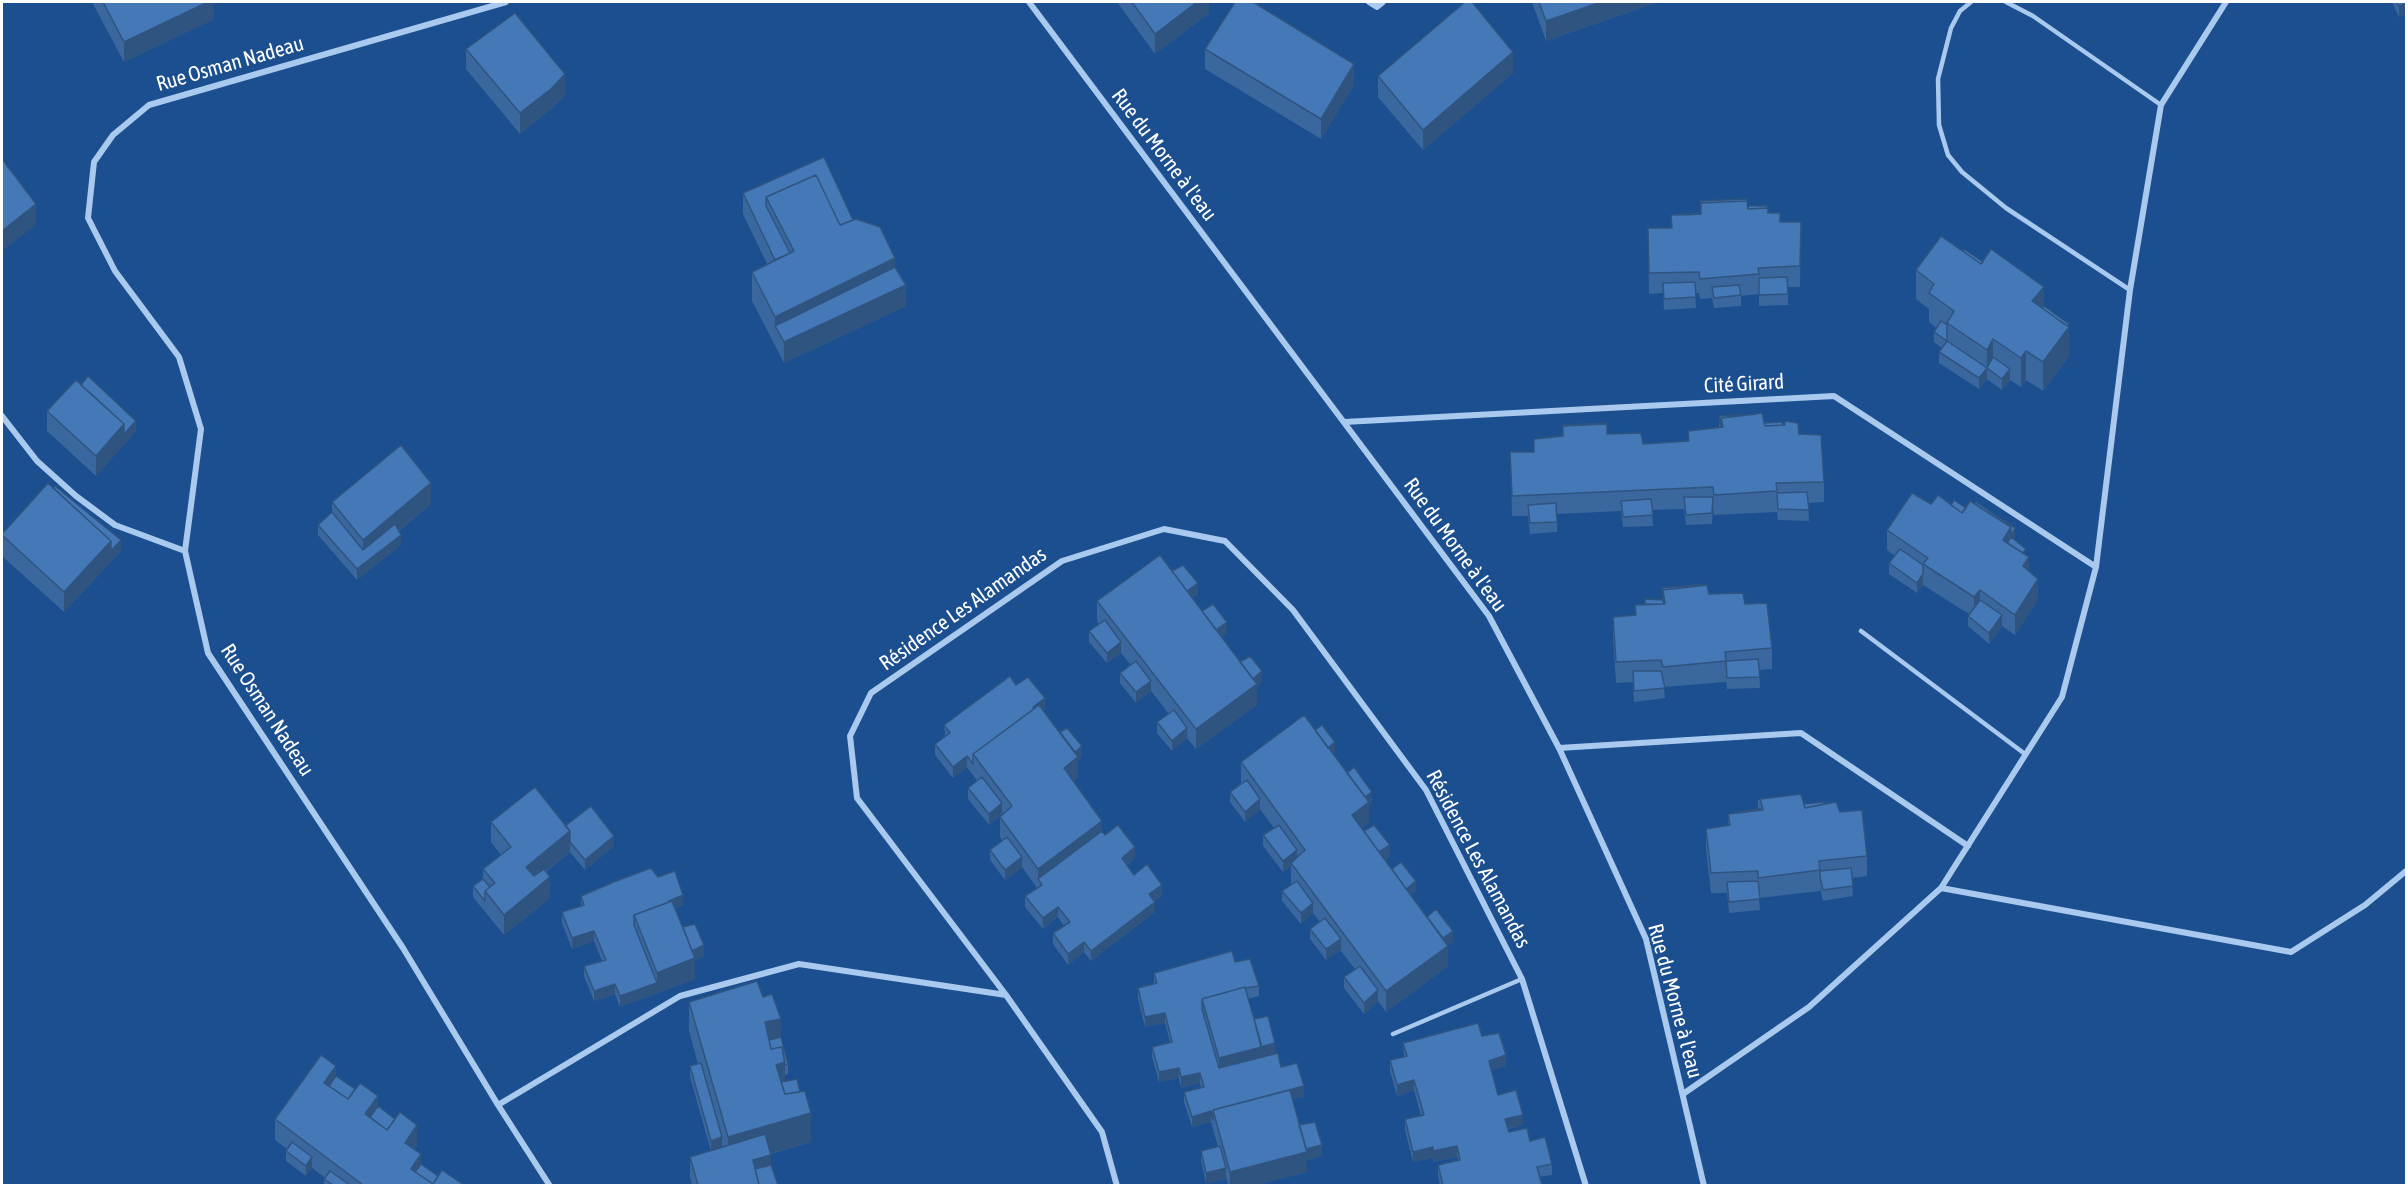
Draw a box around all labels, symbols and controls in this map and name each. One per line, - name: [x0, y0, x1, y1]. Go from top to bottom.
- street label: Rue Osman Nadeau: [153, 31, 307, 97]
- street label: Rue du Morne à l'eau: [1106, 84, 1222, 226]
- street label: Cité Girard: [1703, 369, 1785, 399]
- street label: Rue du Morne à l'eau: [1398, 473, 1512, 617]
- street label: Résidence Les Alamandas: [875, 542, 1051, 676]
- street label: Rue Osman Nadeau: [215, 639, 319, 781]
- street label: Résidence Les Alamandas: [1420, 766, 1536, 952]
- street label: Rue du Morne à l'eau: [1642, 921, 1708, 1081]

